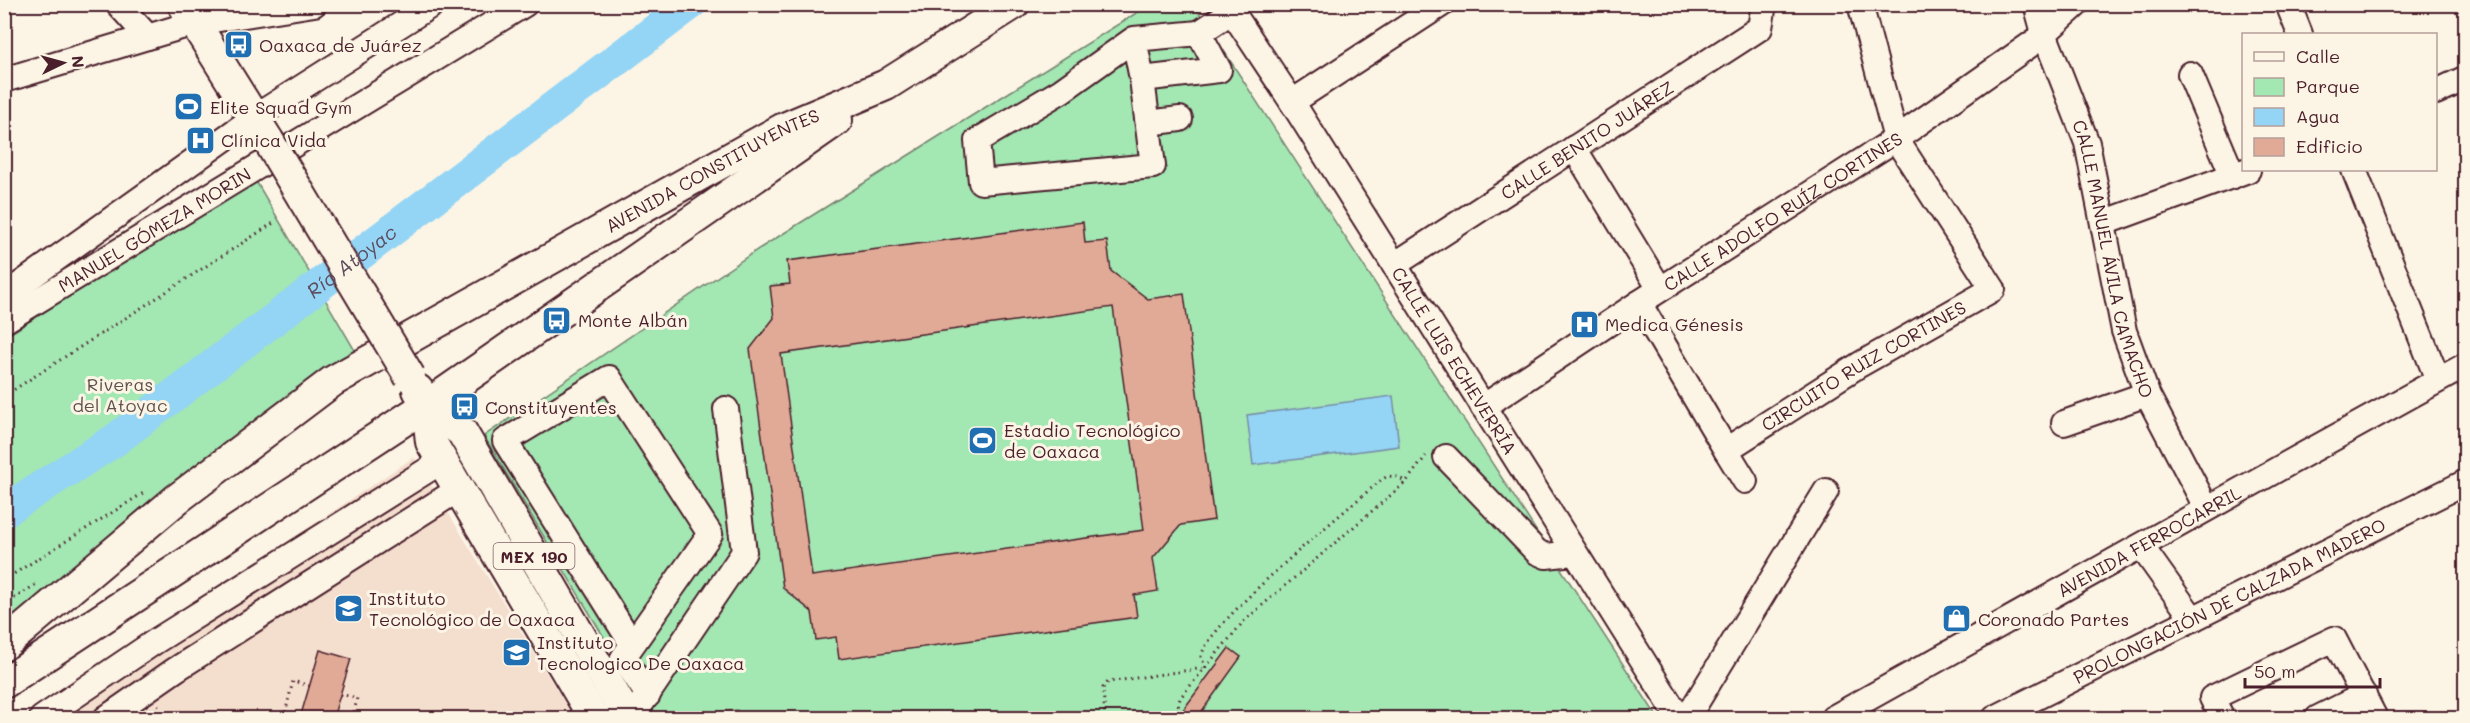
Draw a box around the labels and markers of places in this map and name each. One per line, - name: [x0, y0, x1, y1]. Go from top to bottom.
- bus stop icon: Oaxaca de Juárez: [222, 29, 254, 61]
- place label: Oaxaca de Juárez: [259, 33, 422, 57]
- sports icon: Elite Squad Gym: [173, 91, 205, 123]
- place label: Elite Squad Gym: [210, 95, 352, 119]
- hospital icon: Clínica Vida: [184, 124, 216, 156]
- place label: Clínica Vida: [221, 128, 327, 152]
- bus stop icon: Monte Albán: [541, 304, 573, 336]
- place label: Monte Albán: [578, 308, 687, 332]
- hospital icon: Medica Génesis: [1568, 308, 1600, 340]
- place label: Medica Génesis: [1605, 312, 1744, 336]
- bus stop icon: Constituyentes: [448, 391, 480, 423]
- place label: Constituyentes: [485, 395, 617, 419]
- place label: Estadio Tecnológico de Oaxaca: [1004, 418, 1181, 463]
- sports icon: Estadio Tecnológico de Oaxaca: [967, 424, 999, 456]
- place label: Instituto Tecnológico de Oaxaca: [369, 586, 576, 631]
- school or university icon: Instituto Tecnológico de Oaxaca: [332, 592, 364, 624]
- shop icon: Coronado Partes: [1941, 603, 1973, 635]
- place label: Coronado Partes: [1978, 607, 2129, 631]
- place label: Instituto Tecnologico De Oaxaca: [537, 630, 744, 675]
- school or university icon: Instituto Tecnologico De Oaxaca: [500, 636, 532, 668]

